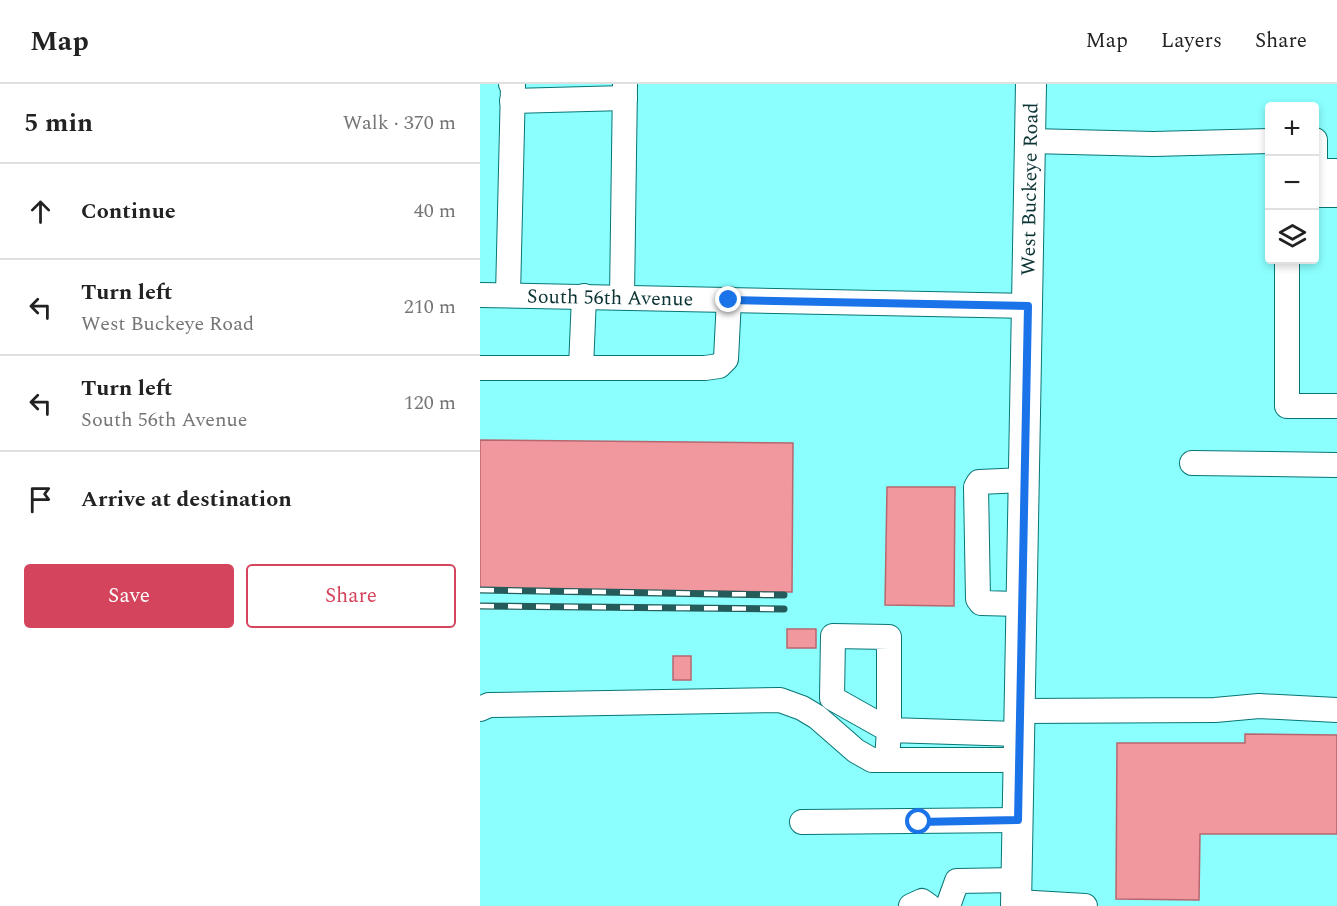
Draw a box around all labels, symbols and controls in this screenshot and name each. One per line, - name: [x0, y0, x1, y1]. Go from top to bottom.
- text: Map: [30, 20, 89, 63]
- text: Map: [1086, 25, 1128, 57]
- text: Layers: [1161, 25, 1222, 57]
- text: Share: [1255, 25, 1307, 57]
- street label: West Buckeye Road: [1013, 102, 1047, 276]
- map controls: [1265, 102, 1319, 264]
- button: +: [1265, 102, 1319, 156]
- text: 5 min: [24, 103, 93, 143]
- text: Walk · 370 m: [343, 108, 456, 138]
- button: −: [1265, 156, 1319, 210]
- icon: ahead: [24, 195, 57, 228]
- text: Continue: [81, 195, 176, 228]
- text: 40 m: [414, 196, 456, 226]
- button: layers: [1265, 210, 1319, 264]
- text: Turn left: [81, 276, 173, 309]
- street label: South 56th Avenue: [526, 282, 693, 314]
- route end: [715, 286, 741, 312]
- icon: left: [24, 291, 57, 324]
- text: 210 m: [404, 292, 456, 322]
- text: West Buckeye Road: [81, 309, 254, 339]
- text: Turn left: [81, 372, 173, 405]
- icon: left: [24, 387, 57, 420]
- text: 120 m: [404, 388, 456, 418]
- text: South 56th Avenue: [81, 405, 248, 435]
- icon: arrive: [24, 483, 57, 516]
- text: Arrive at destination: [81, 483, 292, 516]
- button: Save: [24, 564, 234, 628]
- button: Share: [246, 564, 456, 628]
- route start: [905, 808, 931, 834]

